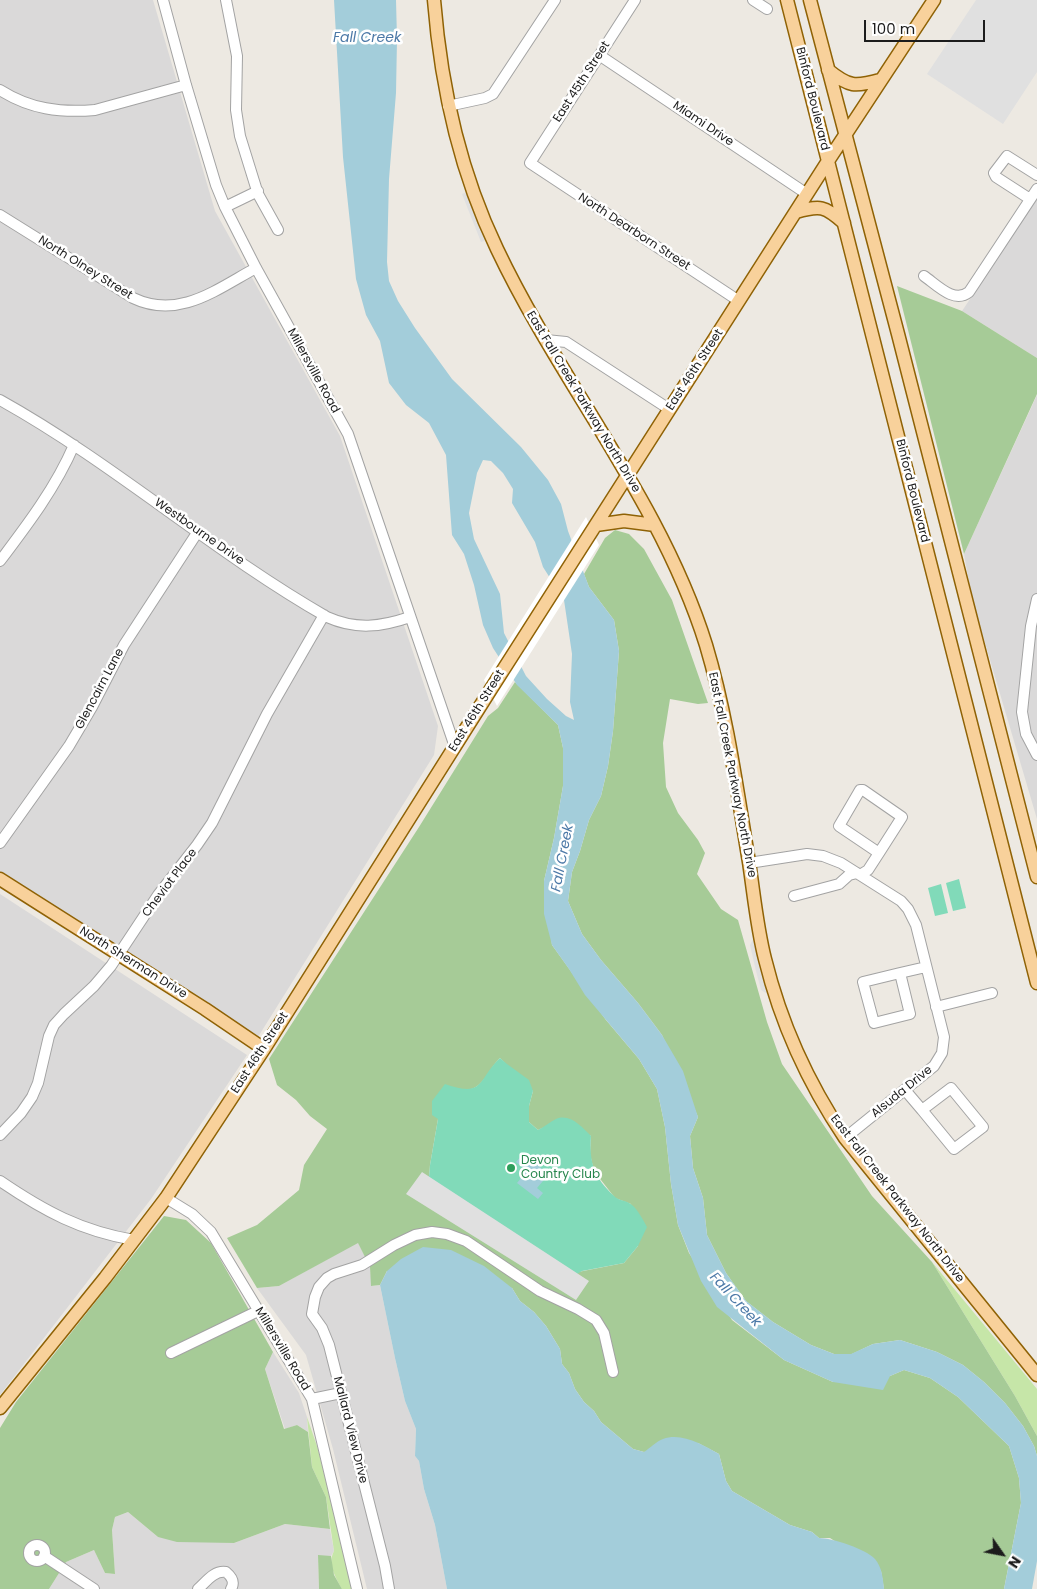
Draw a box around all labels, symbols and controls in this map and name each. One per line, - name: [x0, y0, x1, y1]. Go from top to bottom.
- scale bar: [867, 10, 988, 42]
- text: 100 m: [872, 18, 915, 39]
- water label: Fall Creek: [333, 30, 401, 46]
- street label: East 45th Street: [550, 39, 614, 125]
- street label: Binford Boulevard: [792, 46, 832, 152]
- street label: Miami Drive: [670, 98, 736, 150]
- street label: North Dearborn Street: [575, 190, 693, 274]
- street label: North Olney Street: [35, 233, 135, 303]
- street label: East Fall Creek Parkway North Drive: [523, 309, 643, 495]
- street label: Millersville Road: [284, 326, 342, 416]
- street label: East 46th Street: [663, 327, 727, 413]
- street label: Binford Boulevard: [892, 438, 932, 544]
- street label: Westbourne Drive: [151, 496, 247, 568]
- street label: Glencairn Lane: [73, 646, 127, 732]
- street label: East 46th Street: [446, 667, 508, 755]
- street label: East Fall Creek Parkway North Drive: [705, 671, 759, 879]
- water label: Fall Creek: [548, 823, 578, 893]
- street label: Cheviot Place: [140, 846, 200, 920]
- street label: North Sherman Drive: [77, 924, 189, 1002]
- street label: East 46th Street: [228, 1010, 292, 1096]
- street label: Alsuda Drive: [869, 1063, 935, 1121]
- street label: East Fall Creek Parkway North Drive: [827, 1112, 967, 1286]
- place label: Devon Country Club: [521, 1154, 600, 1182]
- marker: Devon Country Club: [505, 1162, 517, 1174]
- water label: Fall Creek: [706, 1269, 764, 1331]
- street label: Millersville Road: [251, 1305, 313, 1393]
- street label: Mallard View Drive: [330, 1375, 370, 1485]
- north arrow: [977, 1529, 1027, 1579]
- text: N: [1003, 1552, 1026, 1572]

